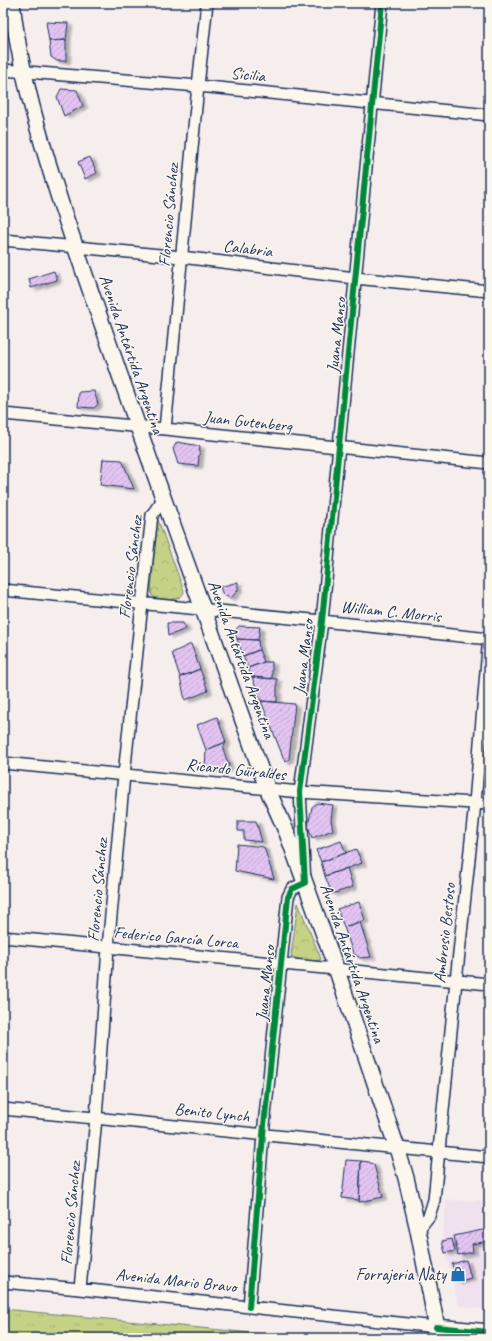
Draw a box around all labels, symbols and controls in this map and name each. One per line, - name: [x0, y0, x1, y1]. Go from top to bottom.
- street label: Sicilia: [230, 62, 268, 87]
- street label: Florencio Sánchez: [154, 161, 184, 267]
- street label: Calabria: [222, 235, 275, 262]
- street label: Avenida Antártida Argentina: [94, 272, 169, 438]
- street label: Juana Manso: [322, 294, 351, 375]
- street label: Juan Gutenberg: [202, 406, 294, 437]
- street label: Florencio Sánchez: [114, 513, 147, 620]
- street label: Avenida Antártida Argentina: [203, 577, 280, 742]
- street label: William C. Morris: [340, 596, 444, 627]
- street label: Juana Manso: [288, 616, 319, 697]
- street label: Ricardo Güiraldes: [185, 754, 289, 785]
- street label: Florencio Sánchez: [83, 836, 113, 942]
- street label: Avenida Antártida Argentina: [315, 881, 390, 1047]
- street label: Ambrosio Bestoso: [429, 881, 460, 984]
- street label: Federico García Lorca: [113, 922, 241, 954]
- street label: Juana Manso: [251, 942, 280, 1023]
- street label: Benito Lynch: [173, 1098, 251, 1127]
- street label: Florencio Sánchez: [56, 1159, 86, 1265]
- street label: Avenida Mario Bravo: [115, 1264, 239, 1297]
- place label: Forrajeria Naty: [356, 1264, 447, 1285]
- shop icon: Forrajeria Naty: [449, 1265, 467, 1283]

